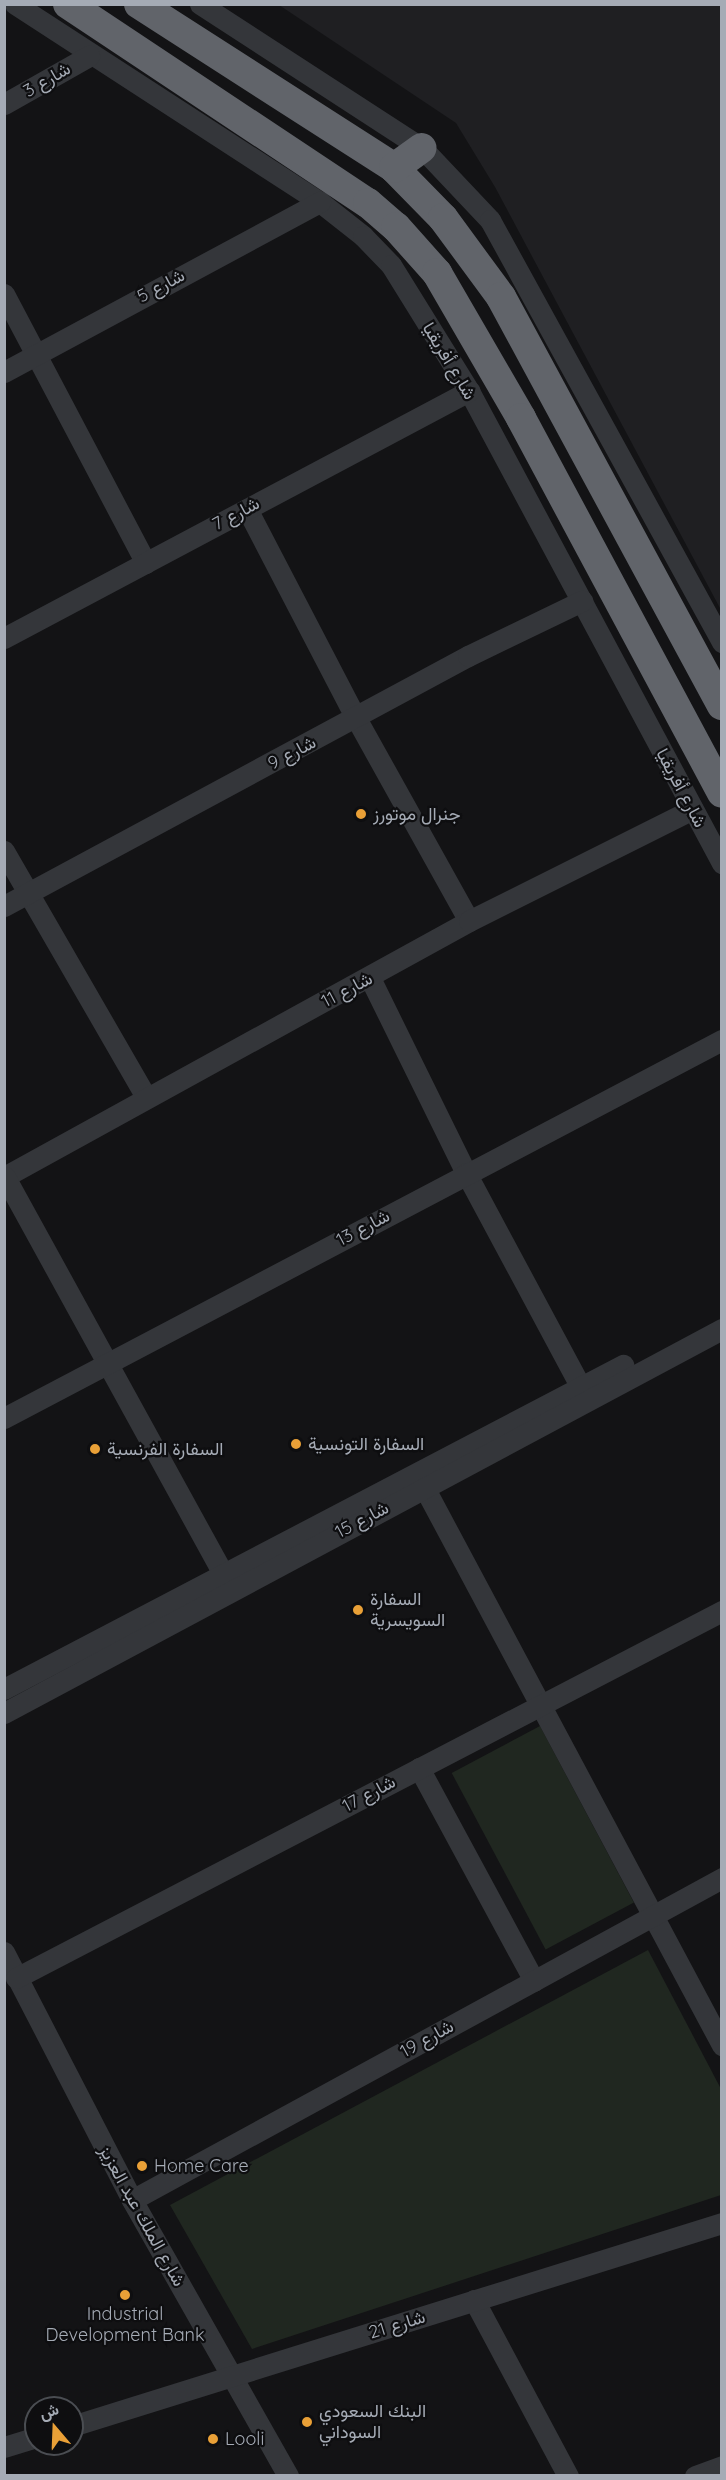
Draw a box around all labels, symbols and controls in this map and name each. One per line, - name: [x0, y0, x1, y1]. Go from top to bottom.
- street label: شارع 3: [20, 58, 74, 102]
- street label: شارع 5: [133, 265, 189, 307]
- street label: شارع أفريقيا: [418, 318, 480, 404]
- street label: شارع 7: [209, 493, 263, 535]
- street label: شارع 9: [264, 731, 320, 775]
- street label: شارع أفريقيا: [651, 745, 711, 831]
- place label: جنرال موتورز: [373, 803, 461, 825]
- marker: جنرال موتورز: [354, 807, 368, 821]
- street label: شارع 11: [318, 968, 376, 1012]
- street label: شارع 13: [333, 1205, 393, 1251]
- place label: السفارة التونسية: [308, 1433, 424, 1455]
- marker: السفارة التونسية: [289, 1437, 303, 1451]
- place label: السفارة الفرنسية: [107, 1438, 224, 1460]
- marker: السفارة الفرنسية: [88, 1442, 102, 1456]
- street label: شارع 15: [332, 1497, 392, 1543]
- place label: السفارة السويسرية: [370, 1589, 445, 1632]
- marker: السفارة السويسرية: [351, 1603, 365, 1617]
- street label: شارع 17: [339, 1771, 399, 1817]
- street label: شارع 19: [396, 2016, 458, 2062]
- street label: شارع الملك عبد العزيز: [94, 2142, 190, 2290]
- place label: Home Care: [154, 2155, 249, 2177]
- marker: Home Care: [135, 2159, 149, 2173]
- marker: Industrial Development Bank: [118, 2288, 132, 2302]
- place label: Industrial Development Bank: [45, 2304, 205, 2346]
- street label: شارع 21: [366, 2306, 428, 2344]
- north arrow: [24, 2396, 84, 2456]
- text: ش: [36, 2398, 61, 2423]
- place label: البنك السعودي السوداني: [319, 2401, 426, 2444]
- marker: البنك السعودي السوداني: [300, 2415, 314, 2429]
- place label: Looli: [225, 2428, 264, 2450]
- marker: Looli: [206, 2432, 220, 2446]

